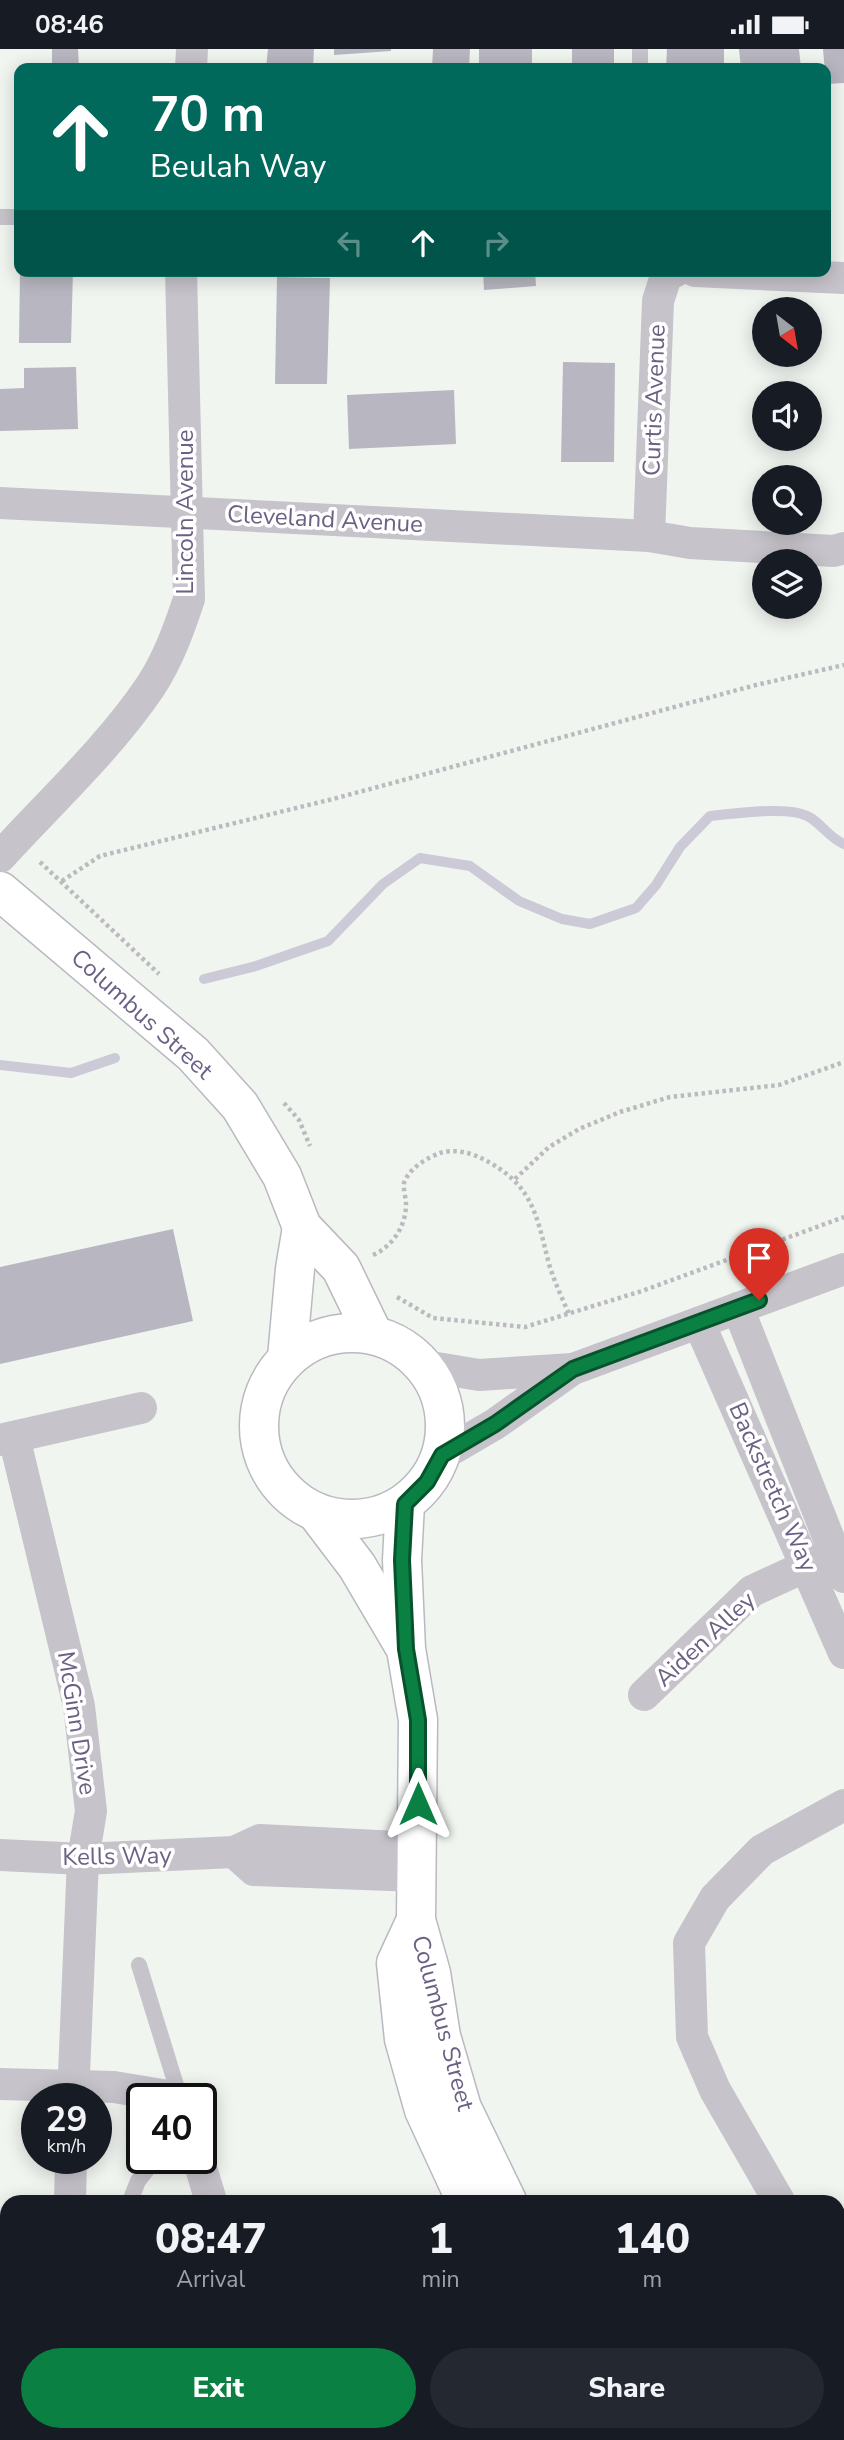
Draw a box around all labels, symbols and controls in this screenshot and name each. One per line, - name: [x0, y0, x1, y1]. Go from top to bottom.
- text: 08:46: [35, 7, 104, 42]
- text: 70 m: [150, 81, 265, 148]
- icon: ahead: [35, 91, 126, 182]
- text: Beulah Way: [150, 145, 326, 188]
- icon: left: [331, 224, 369, 262]
- icon: ahead: [404, 224, 442, 262]
- icon: right: [477, 224, 515, 262]
- north arrow: [752, 297, 822, 367]
- map controls: [752, 297, 822, 619]
- street label: Curtis Avenue: [635, 324, 673, 476]
- button: sound: [752, 381, 822, 451]
- street label: Lincoln Avenue: [169, 429, 201, 595]
- button: search: [752, 465, 822, 535]
- street label: Cleveland Avenue: [226, 498, 424, 540]
- button: layers: [752, 549, 822, 619]
- street label: Columbus Street: [64, 942, 220, 1087]
- pin: [729, 1228, 789, 1300]
- icon: arrive: [740, 1239, 778, 1277]
- street label: Backstretch Way: [721, 1397, 825, 1577]
- street label: Aiden Alley: [648, 1584, 763, 1694]
- street label: McGinn Drive: [50, 1649, 104, 1797]
- position arrow: [381, 1767, 455, 1841]
- street label: Kells Way: [62, 1839, 173, 1873]
- street label: Columbus Street: [404, 1932, 482, 2115]
- speed limit sign: 40: [126, 2083, 217, 2174]
- text: 29: [45, 2096, 88, 2143]
- text: km/h: [47, 2134, 86, 2158]
- text: 08:47: [155, 2211, 267, 2268]
- text: 1: [428, 2211, 453, 2268]
- text: 140: [615, 2211, 690, 2268]
- text: Arrival: [176, 2264, 245, 2295]
- text: min: [422, 2264, 460, 2295]
- text: m: [642, 2264, 662, 2295]
- button: Exit: [21, 2348, 416, 2428]
- button: Share: [430, 2348, 824, 2428]

